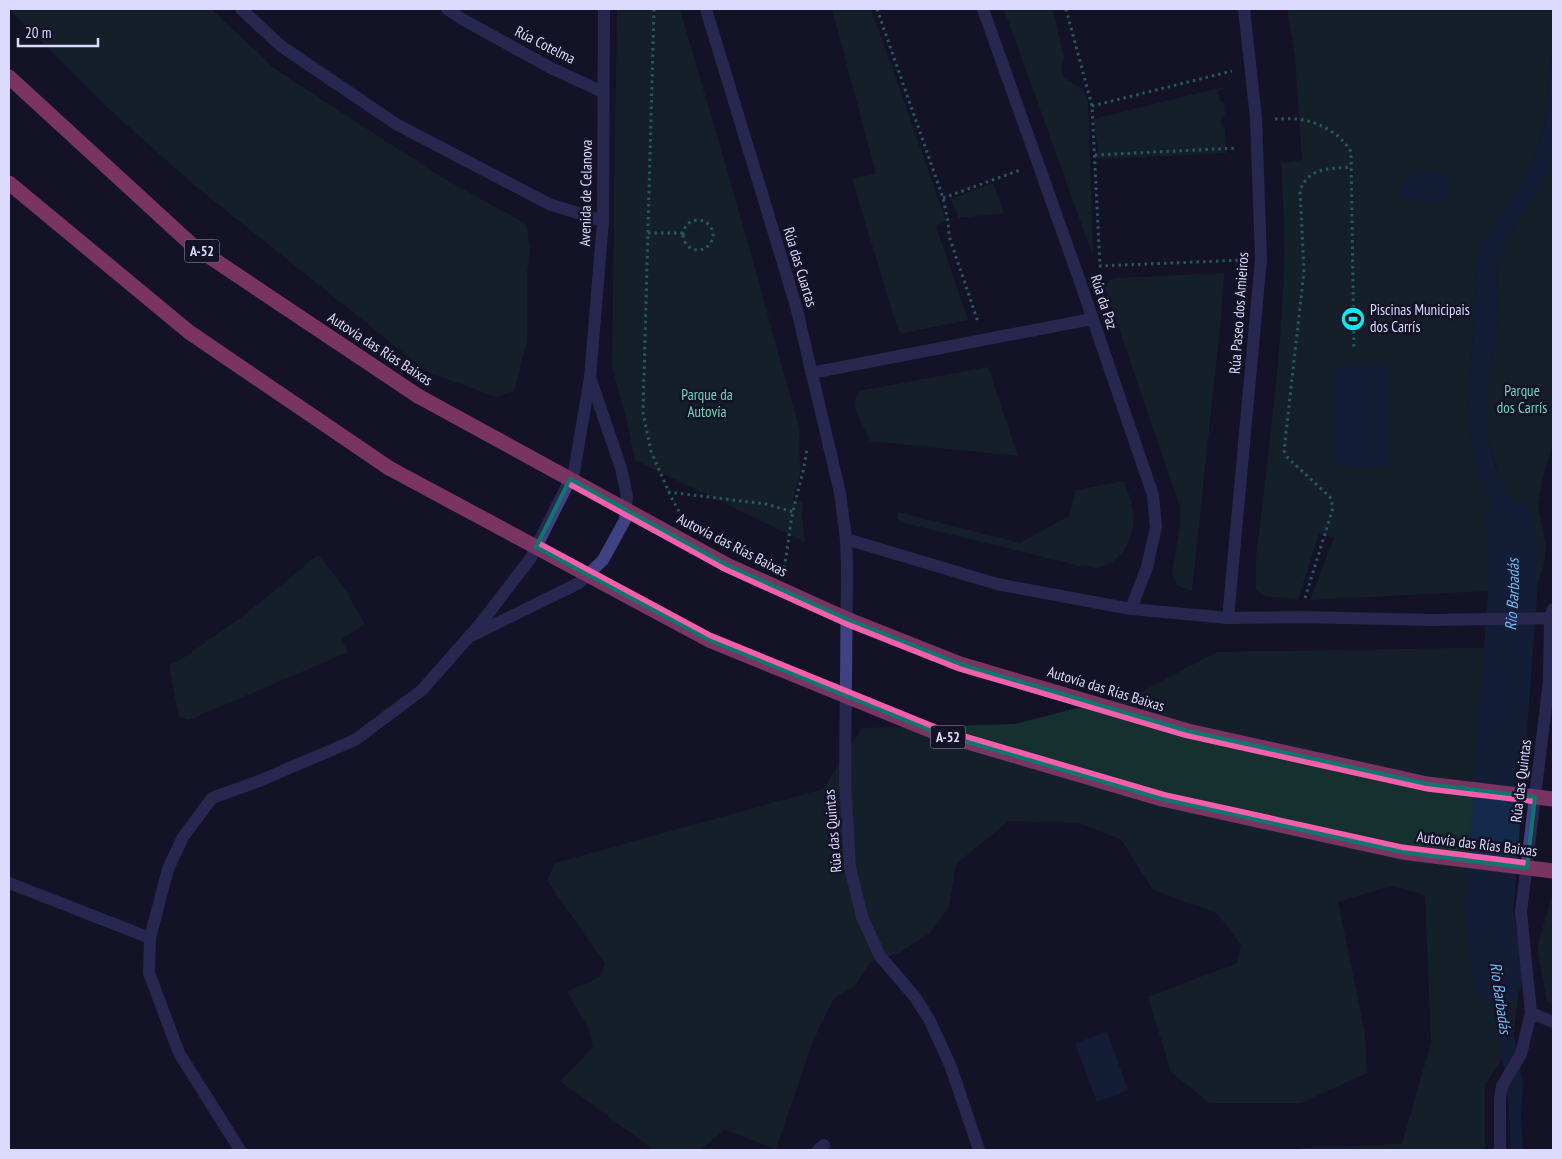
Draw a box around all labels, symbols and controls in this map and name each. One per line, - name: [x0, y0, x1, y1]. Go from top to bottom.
- scale bar: [18, 15, 98, 47]
- street label: Rúa Cotelma: [512, 21, 579, 68]
- text: 20 m: [25, 23, 51, 42]
- street label: Avenida de Celanova: [575, 139, 596, 247]
- street label: Rúa das Cuartas: [779, 225, 822, 309]
- road number: A-52: [184, 240, 220, 262]
- street label: Rúa Paseo dos Amieiros: [1225, 251, 1252, 375]
- street label: Rúa da Paz: [1087, 272, 1122, 332]
- place label: Piscinas Municipais dos Carrís: [1370, 300, 1470, 336]
- sports icon: Piscinas Municipais dos Carrís: [1340, 306, 1366, 332]
- street label: Autovía das Rías Baixas: [324, 308, 436, 390]
- park label: Parque dos Carrís: [1497, 381, 1547, 417]
- park label: Parque da Autovía: [681, 385, 733, 421]
- street label: Autovía das Rías Baixas: [674, 509, 791, 581]
- water label: Rio Barbadás: [1500, 557, 1523, 631]
- street label: Autovía das Rías Baixas: [1045, 662, 1167, 715]
- road number: A-52: [930, 726, 966, 749]
- street label: Rúa das Quintas: [1506, 738, 1535, 823]
- street label: Rúa das Quintas: [819, 789, 846, 873]
- street label: Autovía das Rías Baixas: [1416, 827, 1538, 860]
- water label: Rio Barbadás: [1486, 961, 1516, 1037]

